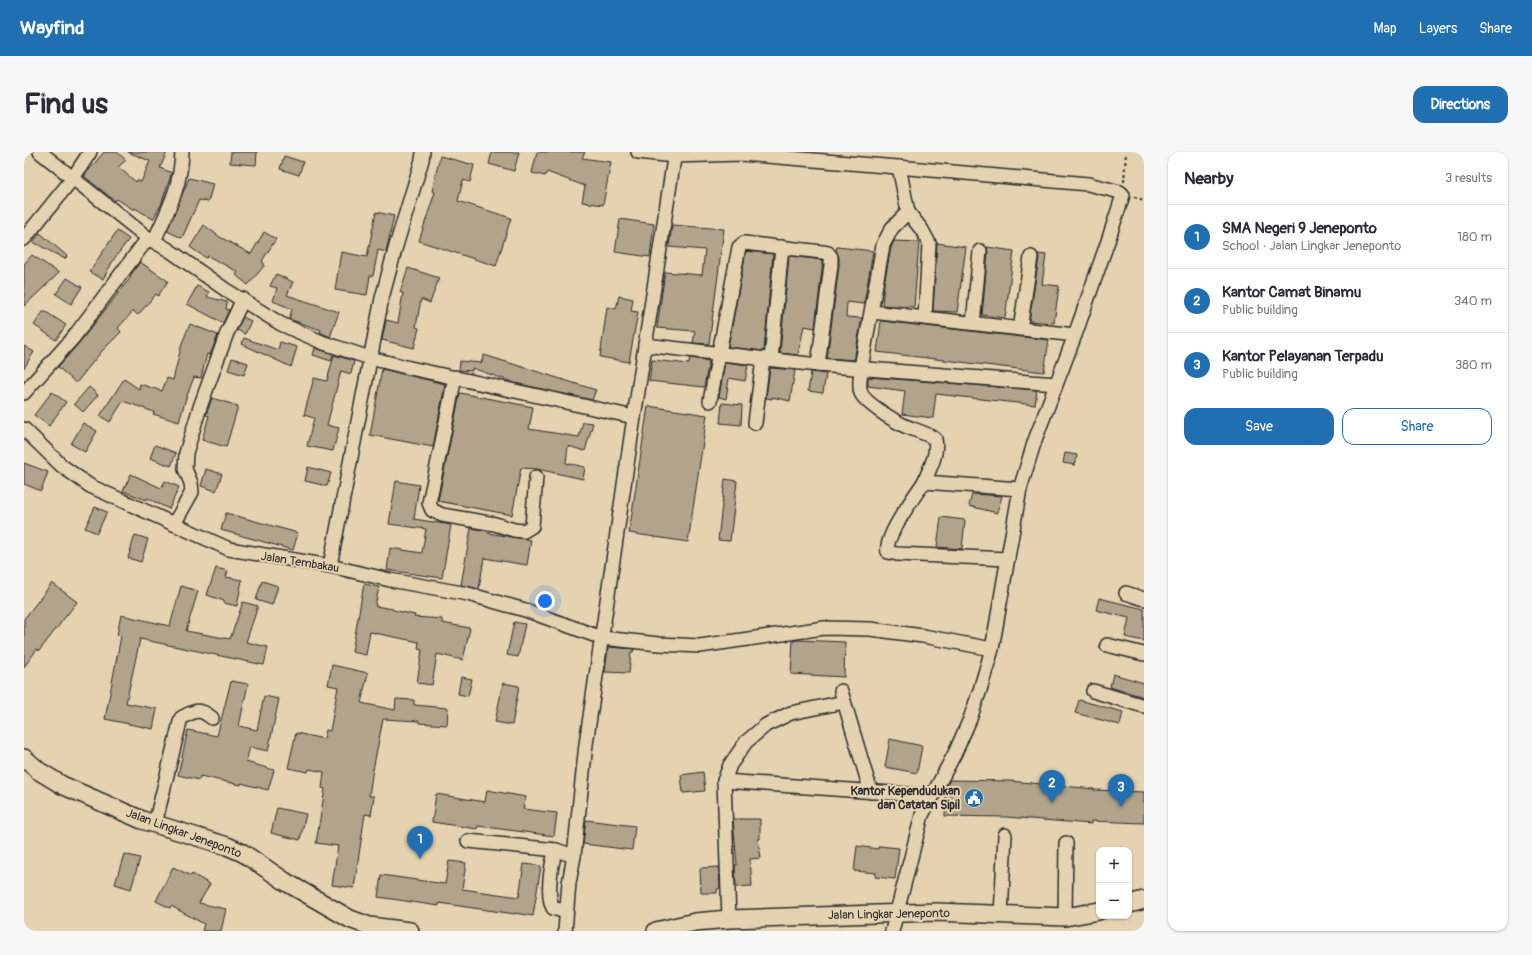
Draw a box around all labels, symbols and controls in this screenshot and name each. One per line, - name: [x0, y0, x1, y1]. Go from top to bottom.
- text: Wayfind: [20, 16, 84, 40]
- text: Map: [1374, 20, 1397, 37]
- text: Layers: [1419, 20, 1457, 37]
- text: Share: [1479, 20, 1512, 37]
- button: Directions: [1413, 86, 1508, 123]
- text: Find us: [24, 87, 108, 122]
- text: Nearby: [1184, 168, 1233, 189]
- text: 3 results: [1445, 170, 1492, 186]
- text: SMA Negeri 9 Jeneponto: [1222, 219, 1377, 238]
- text: 1: [1194, 229, 1200, 245]
- text: 180 m: [1457, 229, 1492, 245]
- text: School · Jalan Lingkar Jeneponto: [1222, 238, 1401, 254]
- text: Kantor Camat Binamu: [1222, 283, 1361, 302]
- text: 2: [1193, 293, 1201, 309]
- text: 340 m: [1454, 293, 1492, 309]
- text: Public building: [1222, 302, 1298, 318]
- text: Kantor Pelayanan Terpadu: [1222, 347, 1384, 366]
- text: 3: [1193, 357, 1201, 373]
- text: 380 m: [1455, 357, 1492, 373]
- text: Public building: [1222, 366, 1298, 382]
- button: Save: [1184, 408, 1334, 445]
- button: Share: [1342, 408, 1492, 445]
- street label: Jalan Tembakau: [260, 549, 340, 576]
- your location: [535, 591, 555, 611]
- pin: 2: [1039, 770, 1065, 803]
- pin: 3: [1108, 774, 1134, 807]
- place label: Kantor Kependudukan dan Catatan Sipil: [851, 784, 960, 813]
- public building icon: Kantor Kependudukan dan Catatan Sipil: [963, 787, 985, 809]
- street label: Jalan Lingkar Jeneponto: [124, 806, 244, 862]
- pin: 1: [407, 826, 433, 859]
- map controls: [1096, 847, 1132, 919]
- button: +: [1096, 847, 1132, 883]
- button: −: [1096, 883, 1132, 919]
- street label: Jalan Lingkar Jeneponto: [828, 906, 951, 923]

